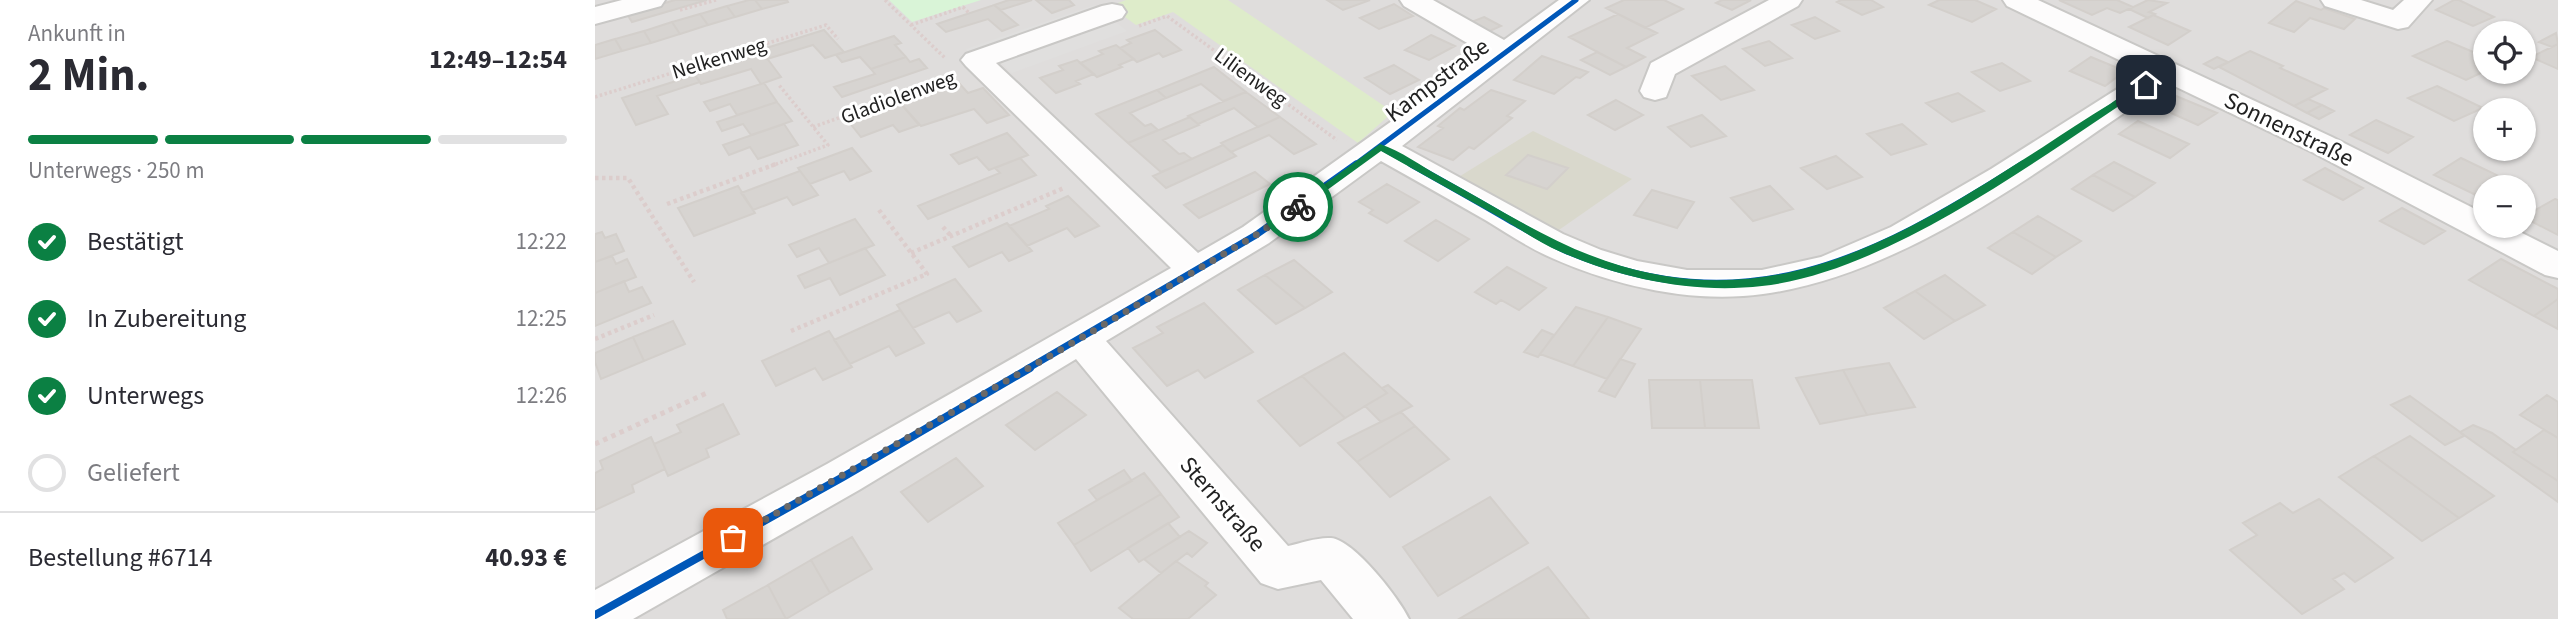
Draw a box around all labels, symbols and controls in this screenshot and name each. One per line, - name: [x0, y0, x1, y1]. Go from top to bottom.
- text: Ankunft in: [28, 17, 126, 50]
- map controls: [2473, 21, 2536, 238]
- button: locate: [2473, 21, 2536, 84]
- street label: Nelkenweg: [668, 29, 770, 87]
- street label: Kampstraße: [1378, 30, 1497, 131]
- street label: Lilienweg: [1208, 40, 1294, 114]
- text: 12:49–12:54: [429, 41, 567, 78]
- text: 2 Min.: [28, 43, 149, 108]
- pin: [2116, 55, 2176, 115]
- street label: Gladiolenweg: [836, 62, 960, 132]
- icon: home: [2127, 66, 2165, 104]
- street label: Sonnenstraße: [2218, 83, 2360, 176]
- button: +: [2473, 98, 2536, 161]
- text: Unterwegs · 250 m: [28, 154, 204, 187]
- courier: [1263, 172, 1333, 242]
- button: −: [2473, 175, 2536, 238]
- icon: bike: [1279, 188, 1317, 226]
- icon: check: [28, 223, 66, 261]
- text: Bestätigt: [87, 223, 184, 260]
- text: 12:22: [516, 225, 567, 258]
- icon: check: [28, 300, 66, 338]
- text: In Zubereitung: [87, 300, 246, 337]
- text: 12:25: [516, 302, 567, 335]
- icon: check: [28, 377, 66, 415]
- text: Unterwegs: [87, 377, 204, 414]
- text: 12:26: [516, 379, 567, 412]
- street label: Sternstraße: [1171, 449, 1274, 560]
- text: Geliefert: [87, 454, 180, 491]
- pin: [703, 508, 763, 568]
- icon: bag: [714, 519, 752, 557]
- text: Bestellung #6714: [28, 539, 212, 576]
- text: 40.93 €: [485, 539, 567, 576]

